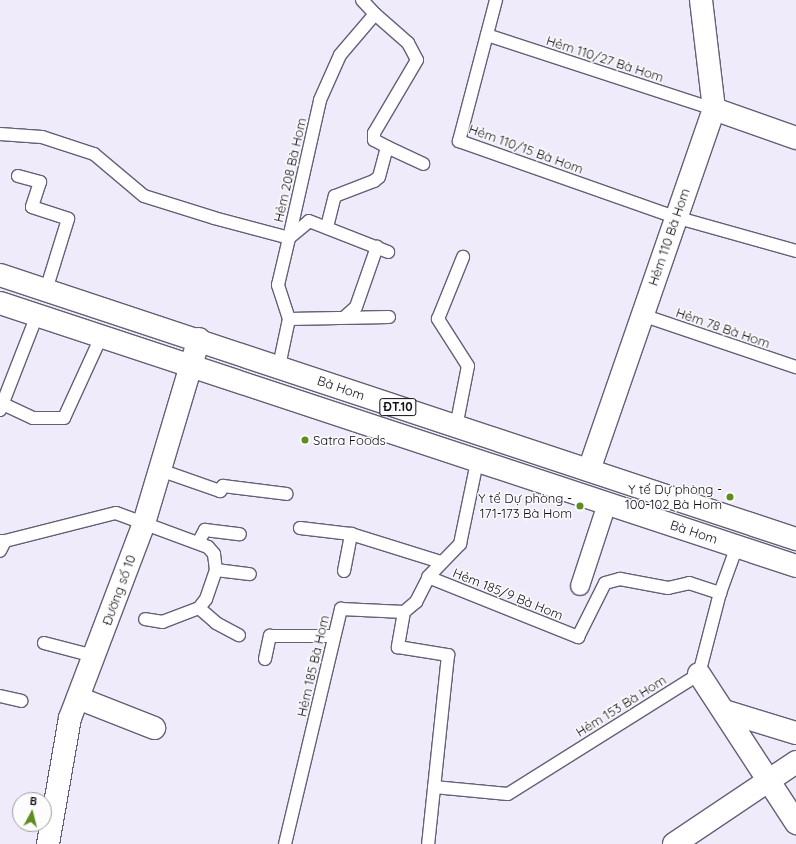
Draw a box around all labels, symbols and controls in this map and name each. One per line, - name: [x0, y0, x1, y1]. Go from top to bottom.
- street label: Hẻm 110/27 Bà Hom: [544, 33, 666, 85]
- street label: Hẻm 208 Bà Hom: [270, 116, 310, 224]
- street label: Hẻm 110/15 Bà Hom: [467, 121, 585, 177]
- street label: Hẻm 110 Bà Hom: [645, 186, 693, 288]
- street label: Hẻm 78 Bà Hom: [674, 305, 772, 351]
- street label: Bà Hom: [315, 373, 367, 403]
- road number: ĐT.10: [379, 397, 417, 417]
- place label: Satra Foods: [313, 432, 386, 448]
- marker: Satra Foods: [300, 435, 310, 445]
- place label: Y tế Dự phòng - 100-102 Bà Hom: [625, 482, 722, 513]
- place label: Y tế Dự phòng - 171-173 Bà Hom: [478, 491, 572, 522]
- marker: Y tế Dự phòng - 100-102 Bà Hom: [725, 492, 735, 502]
- marker: Y tế Dự phòng - 171-173 Bà Hom: [575, 501, 585, 511]
- street label: Bà Hom: [668, 517, 720, 547]
- street label: Đường số 10: [99, 553, 139, 627]
- street label: Hẻm 185/9 Bà Hom: [451, 565, 565, 623]
- street label: Hẻm 185 Bà Hom: [294, 614, 332, 718]
- street label: Hẻm 153 Bà Hom: [573, 672, 669, 740]
- north arrow: [12, 792, 52, 832]
- text: B: [29, 794, 38, 808]

